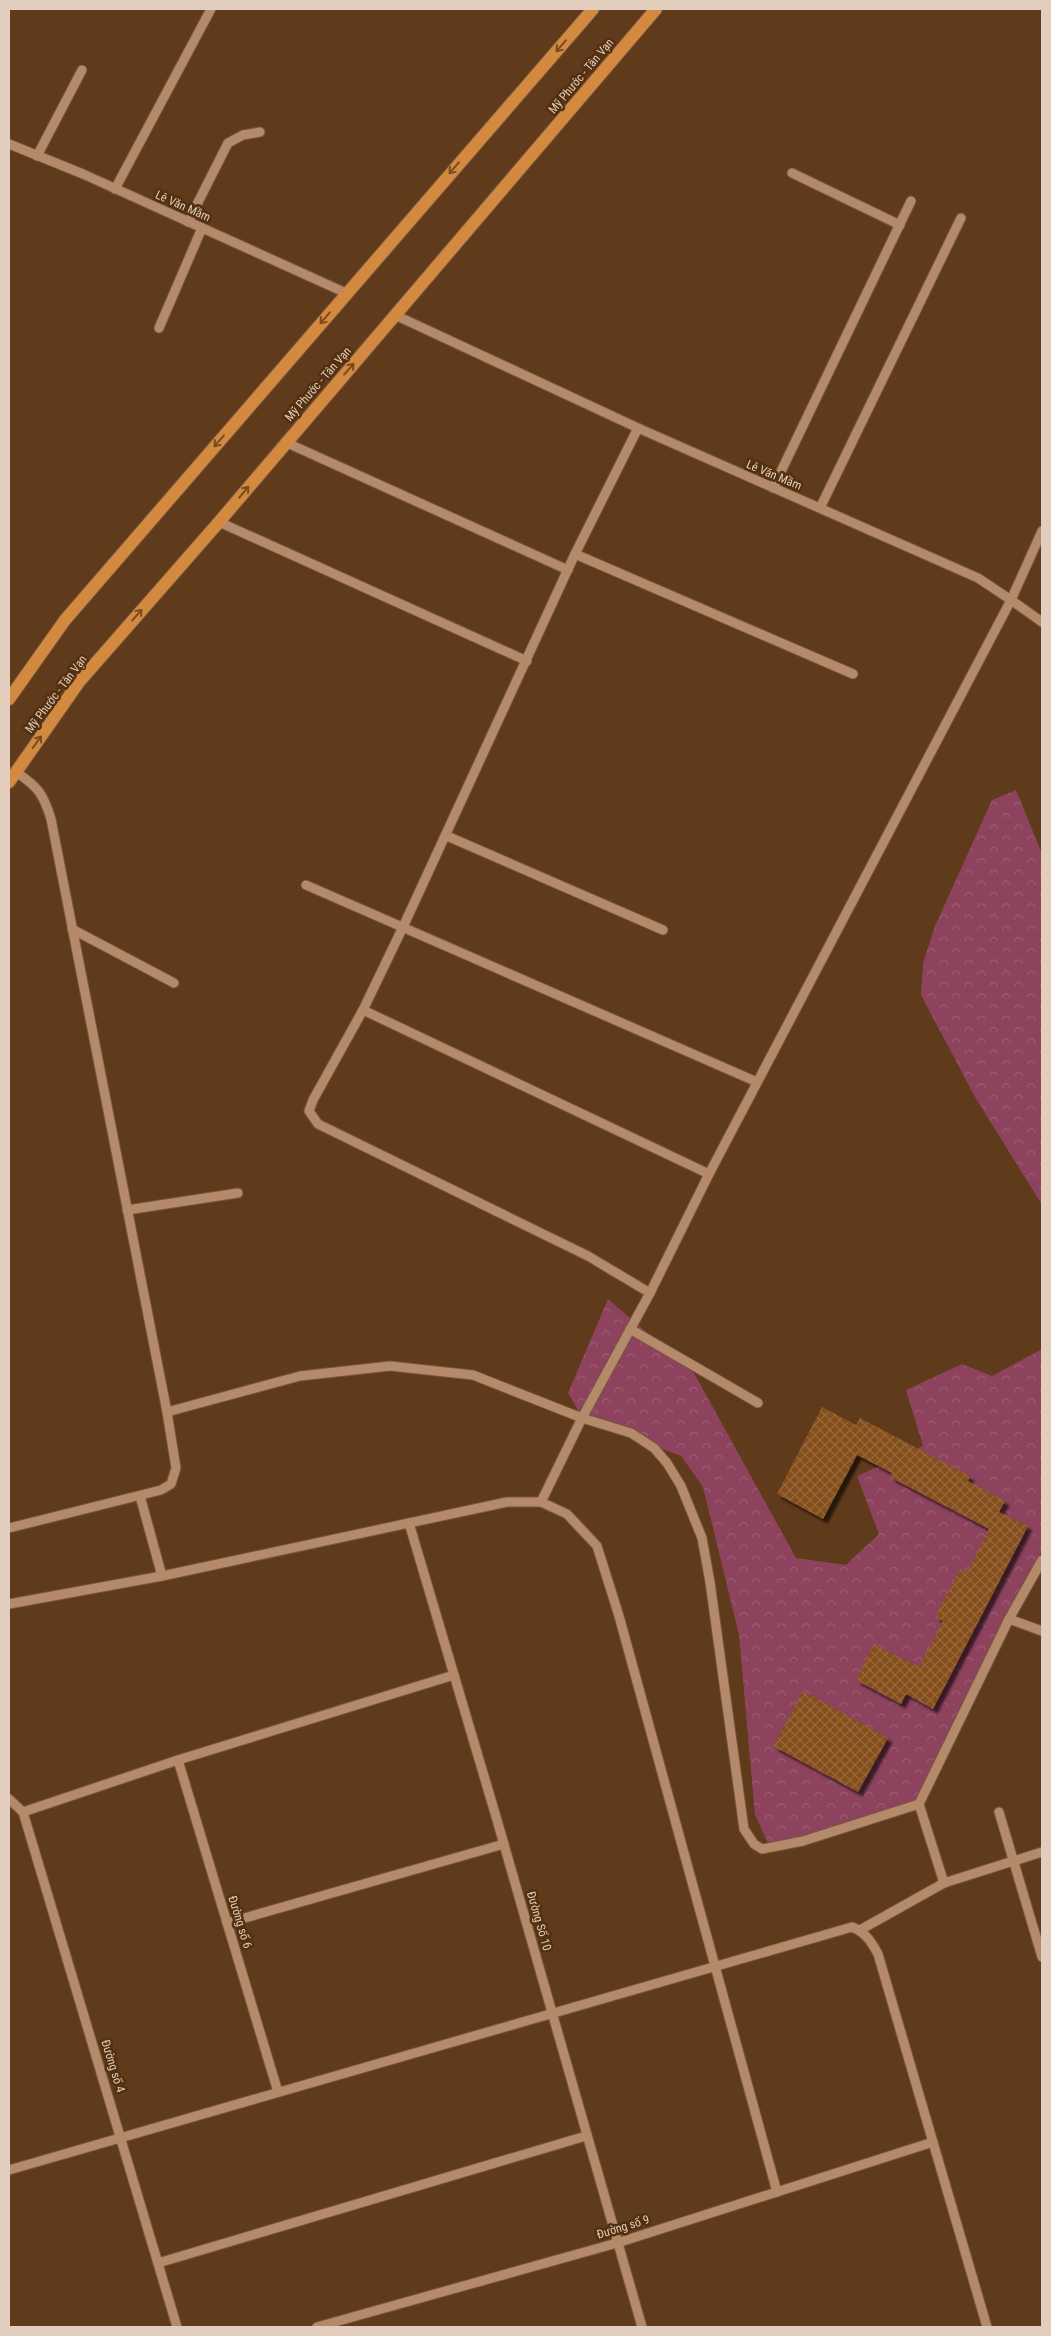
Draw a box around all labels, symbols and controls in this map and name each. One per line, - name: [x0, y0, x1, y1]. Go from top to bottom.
- street label: Mỹ Phước - Tân Vạn: [546, 36, 617, 116]
- one-way arrow: [555, 39, 566, 52]
- one-way arrow: [448, 162, 460, 175]
- street label: Lê Văn Mầm: [153, 188, 213, 224]
- one-way arrow: [319, 311, 330, 324]
- street label: Mỹ Phước - Tân Vạn: [282, 344, 354, 424]
- one-way arrow: [343, 362, 355, 375]
- one-way arrow: [213, 434, 225, 447]
- street label: Lê Văn Mầm: [744, 457, 804, 493]
- one-way arrow: [238, 486, 249, 499]
- one-way arrow: [132, 609, 143, 622]
- street label: Mỹ Phước - Tân Vạn: [22, 652, 90, 736]
- one-way arrow: [32, 736, 42, 750]
- street label: Đường Số 10: [524, 1890, 554, 1952]
- street label: Đường số 6: [225, 1894, 255, 1950]
- street label: Đường số 4: [98, 2038, 128, 2094]
- street label: Đường số 9: [595, 2212, 651, 2242]

